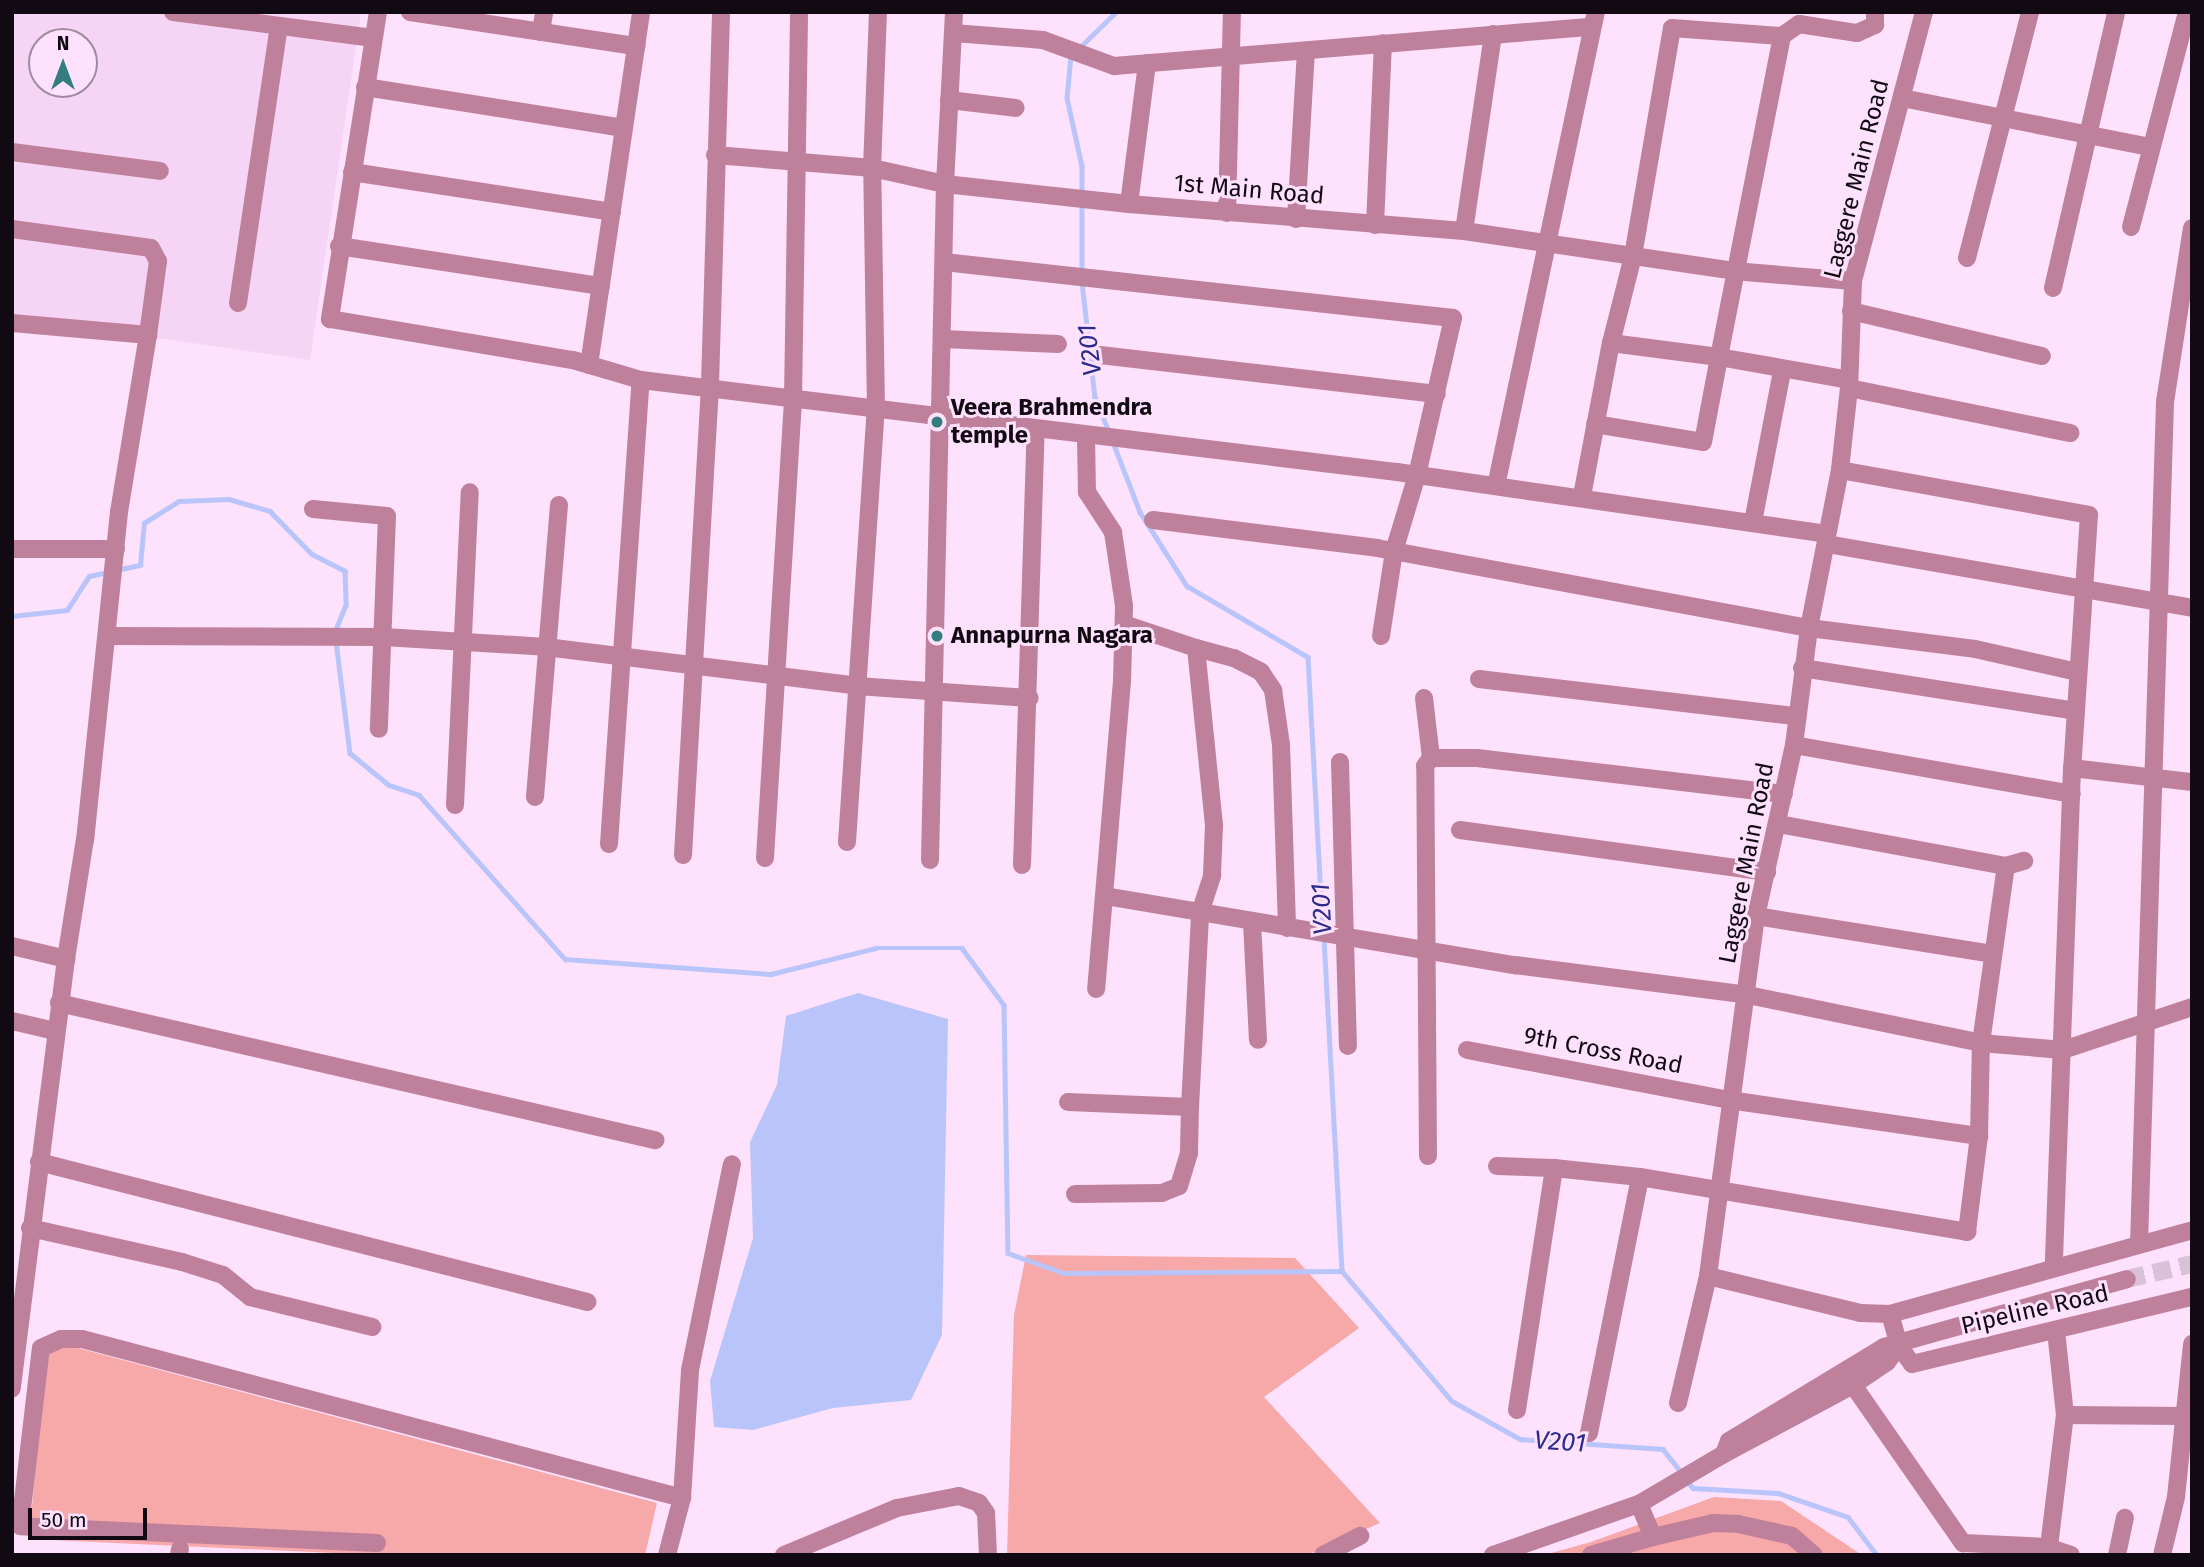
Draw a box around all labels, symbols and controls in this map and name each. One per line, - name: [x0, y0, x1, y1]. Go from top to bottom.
- north arrow: [28, 28, 98, 98]
- text: N: [57, 32, 69, 55]
- street label: Laggere Main Road: [1818, 76, 1896, 282]
- street label: 1st Main Road: [1173, 169, 1325, 211]
- water label: V201: [1071, 322, 1109, 378]
- place label: Veera Brahmendra temple: [951, 394, 1153, 450]
- marker: Veera Brahmendra temple: [929, 414, 945, 430]
- place label: Annapurna Nagara: [951, 622, 1153, 650]
- marker: Annapurna Nagara: [929, 628, 945, 644]
- street label: Laggere Main Road: [1713, 760, 1781, 966]
- water label: V201: [1305, 882, 1339, 936]
- street label: 9th Cross Road: [1521, 1021, 1685, 1081]
- street label: Pipeline Road: [1958, 1279, 2112, 1341]
- water label: V201: [1533, 1425, 1587, 1459]
- scale bar: [32, 1494, 150, 1538]
- text: 50 m: [41, 1507, 87, 1533]

